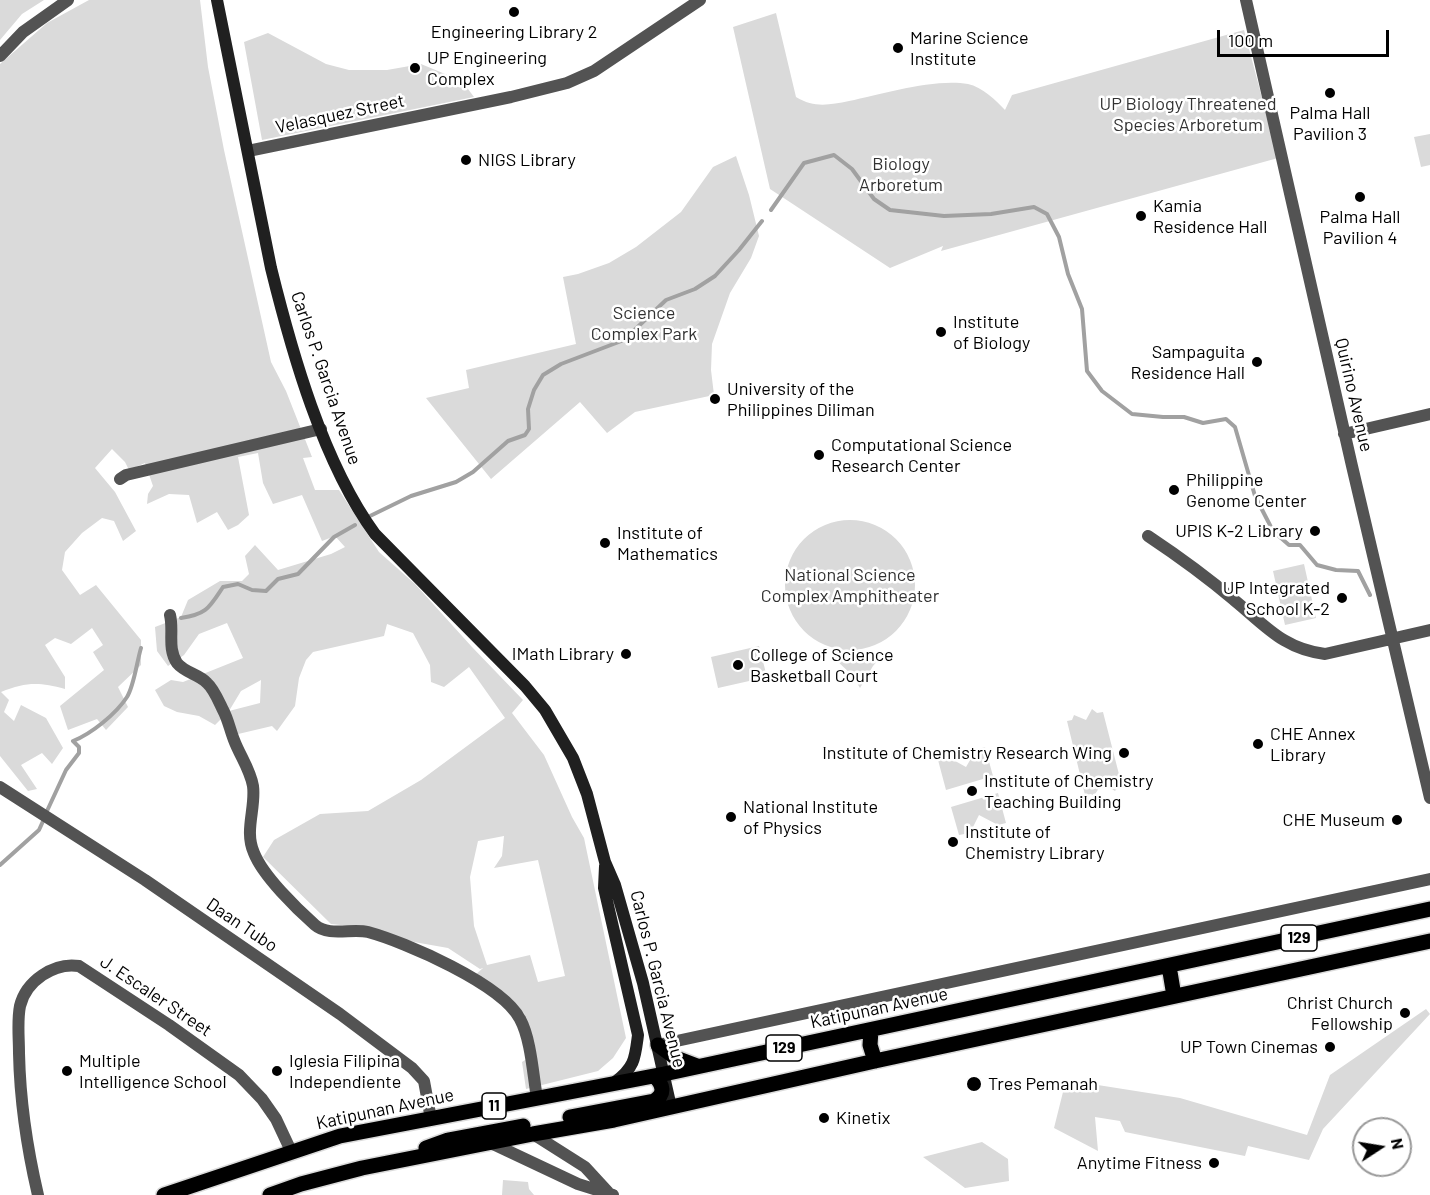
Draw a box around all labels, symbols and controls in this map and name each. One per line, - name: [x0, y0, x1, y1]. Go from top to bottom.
- marker: Engineering Library 2: [507, 5, 521, 19]
- scale bar: [1220, 18, 1392, 56]
- place label: Engineering Library 2: [431, 21, 597, 43]
- place label: Marine Science Institute: [910, 27, 1029, 70]
- text: 100 m: [1228, 29, 1273, 51]
- marker: Marine Science Institute: [891, 41, 905, 55]
- place label: UP Engineering Complex: [427, 47, 547, 90]
- marker: UP Engineering Complex: [408, 61, 422, 75]
- marker: Palma Hall Pavilion 3: [1323, 86, 1337, 100]
- street label: Velasquez Street: [274, 90, 406, 138]
- park label: UP Biology Threatened Species Arboretum: [1100, 93, 1276, 136]
- place label: Palma Hall Pavilion 3: [1290, 102, 1370, 144]
- place label: NIGS Library: [478, 149, 576, 171]
- marker: NIGS Library: [459, 153, 473, 167]
- park label: Biology Arboretum: [859, 153, 943, 195]
- marker: Palma Hall Pavilion 4: [1353, 190, 1367, 204]
- place label: Kamia Residence Hall: [1153, 195, 1267, 238]
- place label: Palma Hall Pavilion 4: [1320, 206, 1400, 248]
- marker: Kamia Residence Hall: [1134, 209, 1148, 223]
- street label: Carlos P. Garcia Avenue: [286, 288, 366, 468]
- park label: Science Complex Park: [591, 302, 697, 344]
- place label: Institute of Biology: [953, 311, 1030, 354]
- marker: Institute of Biology: [934, 325, 948, 339]
- street label: Quirino Avenue: [1330, 336, 1378, 454]
- place label: Sampaguita Residence Hall: [1131, 341, 1245, 384]
- marker: Sampaguita Residence Hall: [1250, 355, 1264, 369]
- place label: University of the Philippines Diliman: [727, 378, 875, 420]
- marker: University of the Philippines Diliman: [708, 392, 722, 406]
- place label: Computational Science Research Center: [831, 434, 1012, 476]
- marker: Computational Science Research Center: [812, 448, 826, 462]
- place label: Philippine Genome Center: [1186, 469, 1307, 512]
- marker: Philippine Genome Center: [1167, 483, 1181, 497]
- place label: UPIS K-2 Library: [1175, 520, 1303, 542]
- place label: Institute of Mathematics: [617, 522, 718, 564]
- marker: UPIS K-2 Library: [1308, 524, 1322, 538]
- marker: Institute of Mathematics: [598, 536, 612, 550]
- park label: National Science Complex Amphitheater: [761, 564, 939, 606]
- place label: UP Integrated School K-2: [1223, 577, 1330, 620]
- marker: UP Integrated School K-2: [1335, 591, 1349, 605]
- place label: IMath Library: [512, 643, 614, 665]
- place label: College of Science Basketball Court: [750, 644, 894, 686]
- marker: IMath Library: [619, 647, 633, 661]
- marker: College of Science Basketball Court: [731, 658, 745, 672]
- place label: CHE Annex Library: [1270, 723, 1355, 766]
- marker: CHE Annex Library: [1251, 737, 1265, 751]
- place label: Institute of Chemistry Research Wing: [822, 742, 1112, 764]
- marker: Institute of Chemistry Research Wing: [1117, 746, 1131, 760]
- place label: Institute of Chemistry Teaching Building: [984, 770, 1154, 812]
- marker: Institute of Chemistry Teaching Building: [965, 784, 979, 798]
- place label: National Institute of Physics: [743, 796, 878, 838]
- place label: CHE Museum: [1283, 809, 1385, 831]
- marker: National Institute of Physics: [724, 810, 738, 824]
- marker: CHE Museum: [1390, 813, 1404, 827]
- place label: Institute of Chemistry Library: [965, 821, 1104, 864]
- marker: Institute of Chemistry Library: [946, 835, 960, 849]
- street label: Carlos P. Garcia Avenue: [626, 888, 690, 1070]
- street label: Daan Tubo: [202, 893, 282, 957]
- road number: 129: [1281, 925, 1317, 951]
- street label: J. Escaler Street: [96, 951, 216, 1041]
- street label: Katipunan Avenue: [808, 983, 950, 1033]
- place label: Christ Church Fellowship: [1287, 992, 1393, 1034]
- marker: Christ Church Fellowship: [1398, 1006, 1412, 1020]
- road number: 129: [766, 1035, 802, 1061]
- place label: UP Town Cinemas: [1180, 1036, 1318, 1058]
- marker: UP Town Cinemas: [1323, 1040, 1337, 1054]
- place label: Multiple Intelligence School: [79, 1050, 227, 1092]
- place label: Iglesia Filipina Independiente: [289, 1050, 401, 1092]
- marker: Multiple Intelligence School: [60, 1064, 74, 1078]
- marker: Iglesia Filipina Independiente: [270, 1064, 284, 1078]
- place label: Tres Pemanah: [988, 1073, 1098, 1095]
- marker: Tres Pemanah: [965, 1075, 983, 1093]
- street label: Katipunan Avenue: [314, 1084, 456, 1134]
- road number: 11: [482, 1093, 506, 1119]
- place label: Kinetix: [836, 1107, 890, 1129]
- marker: Kinetix: [817, 1111, 831, 1125]
- north arrow: [1352, 1117, 1412, 1177]
- text: N: [1388, 1136, 1409, 1151]
- place label: Anytime Fitness: [1077, 1152, 1202, 1174]
- marker: Anytime Fitness: [1207, 1156, 1221, 1170]

